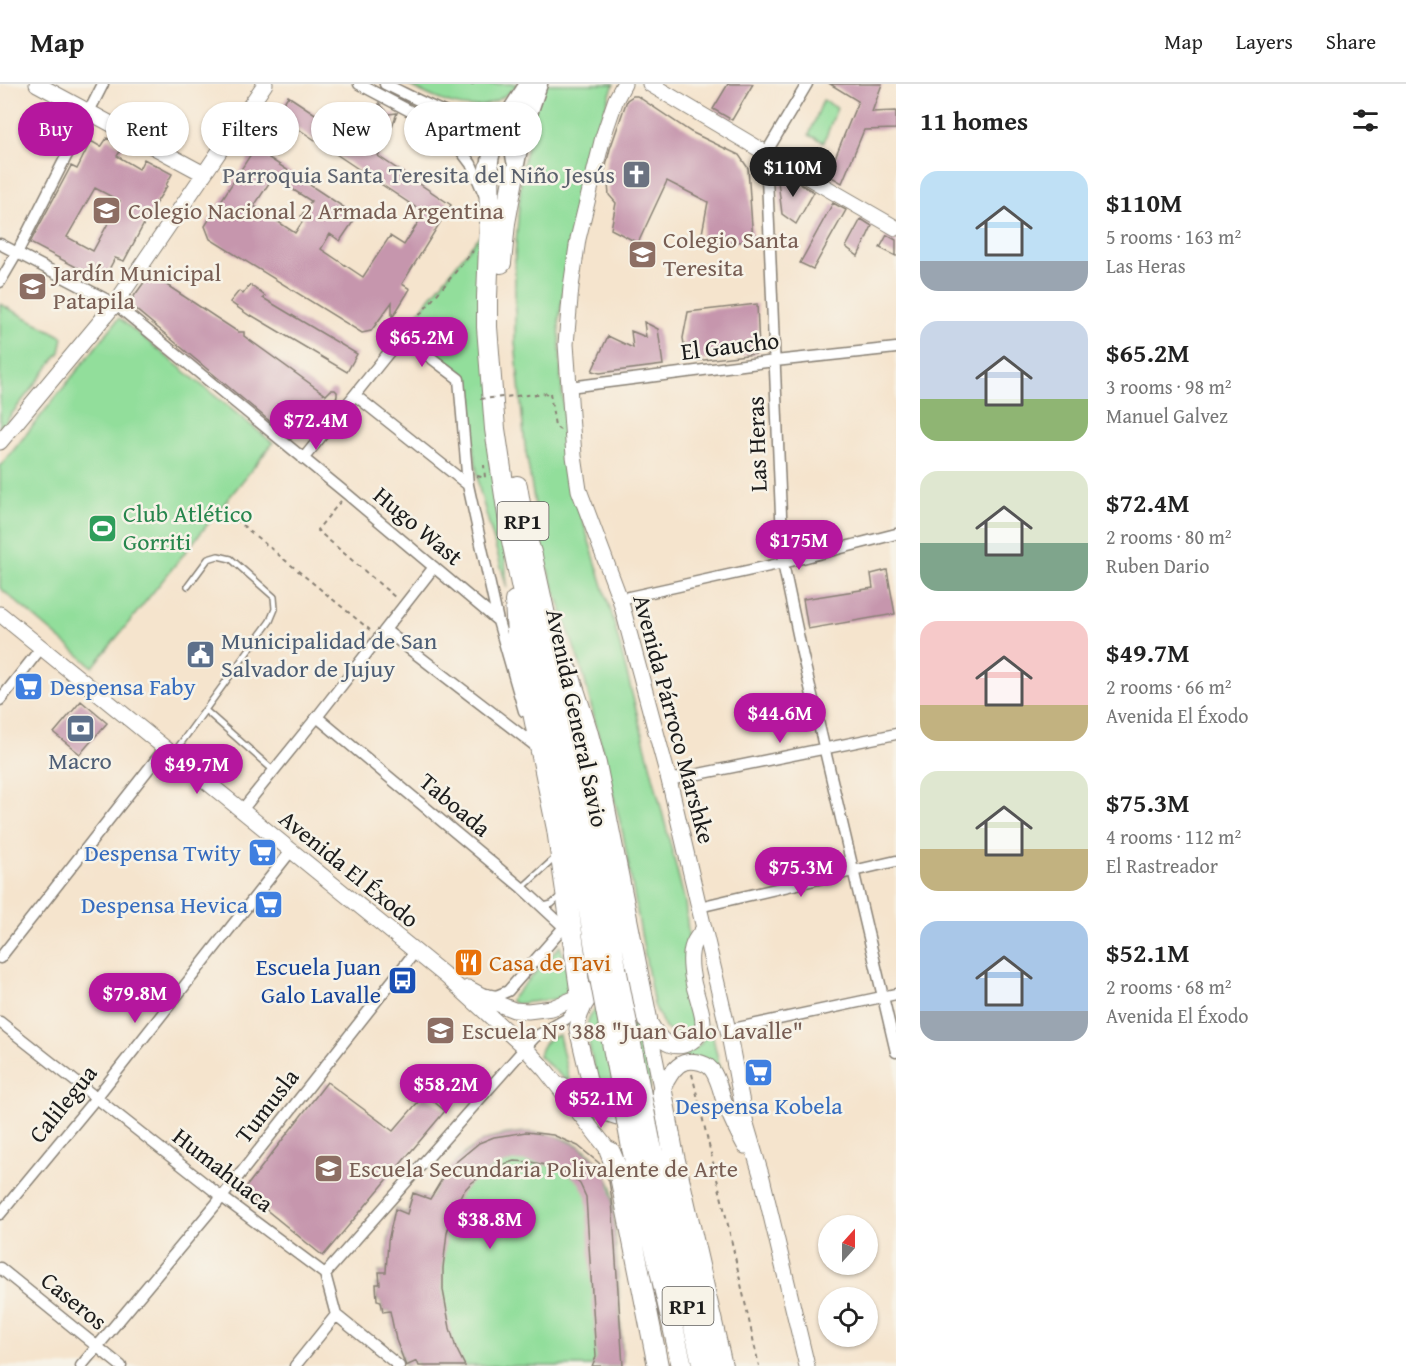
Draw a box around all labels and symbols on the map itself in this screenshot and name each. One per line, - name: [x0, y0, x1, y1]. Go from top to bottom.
- pin: $110M: [751, 147, 835, 198]
- place label: Parroquia Santa Teresita del Niño Jesús: [222, 157, 615, 192]
- church icon: Parroquia Santa Teresita del Niño Jesús: [620, 159, 652, 191]
- place label: Colegio Nacional 2 Armada Argentina: [128, 193, 504, 228]
- school or university icon: Colegio Nacional 2 Armada Argentina: [91, 195, 123, 227]
- place label: Colegio Santa Teresita: [663, 222, 800, 285]
- school or university icon: Colegio Santa Teresita: [626, 238, 658, 270]
- place label: Jardín Municipal Patapila: [50, 255, 221, 318]
- school or university icon: Jardín Municipal Patapila: [16, 271, 48, 303]
- pin: $65.2M: [373, 317, 471, 368]
- street label: El Gaucho: [679, 322, 781, 369]
- street label: Las Heras: [737, 396, 776, 492]
- pin: $72.4M: [267, 400, 365, 451]
- street label: Hugo Wast: [366, 478, 471, 574]
- place label: Club Atlético Gorriti: [123, 496, 253, 559]
- road number: RP1: [498, 502, 548, 540]
- sports icon: Club Atlético Gorriti: [86, 512, 118, 544]
- pin: $175M: [757, 520, 841, 571]
- street label: Avenida Párroco Marshke: [624, 590, 725, 847]
- street label: Avenida General Savio: [537, 605, 618, 830]
- place label: Municipalidad de San Salvador de Jujuy: [221, 623, 438, 686]
- public building icon: Municipalidad de San Salvador de Jujuy: [184, 639, 216, 671]
- place label: Despensa Faby: [50, 669, 196, 704]
- supermarket icon: Despensa Faby: [13, 671, 45, 703]
- pin: $44.6M: [731, 693, 829, 744]
- bank icon: Macro: [64, 712, 96, 744]
- place label: Macro: [48, 743, 112, 778]
- pin: $49.7M: [148, 744, 246, 795]
- street label: Taboada: [412, 764, 499, 845]
- street label: Avenida El Éxodo: [272, 801, 427, 936]
- place label: Despensa Twity: [84, 835, 241, 870]
- supermarket icon: Despensa Twity: [246, 837, 278, 869]
- pin: $75.3M: [752, 847, 850, 898]
- place label: Despensa Hevica: [81, 887, 249, 922]
- supermarket icon: Despensa Hevica: [253, 889, 285, 921]
- place label: Casa de Tavi: [489, 945, 611, 980]
- restaurant icon: Casa de Tavi: [452, 947, 484, 979]
- place label: Escuela Juan Galo Lavalle: [256, 949, 382, 1012]
- bus stop icon: Escuela Juan Galo Lavalle: [386, 965, 418, 997]
- pin: $79.8M: [86, 973, 184, 1024]
- place label: Escuela N° 388 "Juan Galo Lavalle": [462, 1013, 803, 1048]
- school or university icon: Escuela N° 388 "Juan Galo Lavalle": [425, 1015, 457, 1047]
- street label: Calilegua: [20, 1056, 106, 1151]
- supermarket icon: Despensa Kobela: [743, 1057, 775, 1089]
- street label: Tumusla: [226, 1060, 307, 1151]
- pin: $58.2M: [397, 1064, 495, 1115]
- pin: $52.1M: [552, 1078, 650, 1129]
- place label: Despensa Kobela: [675, 1088, 843, 1123]
- street label: Humahuaca: [165, 1119, 282, 1221]
- place label: Escuela Secundaria Polivalente de Arte: [349, 1151, 738, 1186]
- school or university icon: Escuela Secundaria Polivalente de Arte: [312, 1153, 344, 1185]
- pin: $38.8M: [441, 1199, 539, 1250]
- north arrow: [818, 1215, 878, 1275]
- street label: Caseros: [34, 1263, 115, 1338]
- road number: RP1: [662, 1287, 714, 1325]

